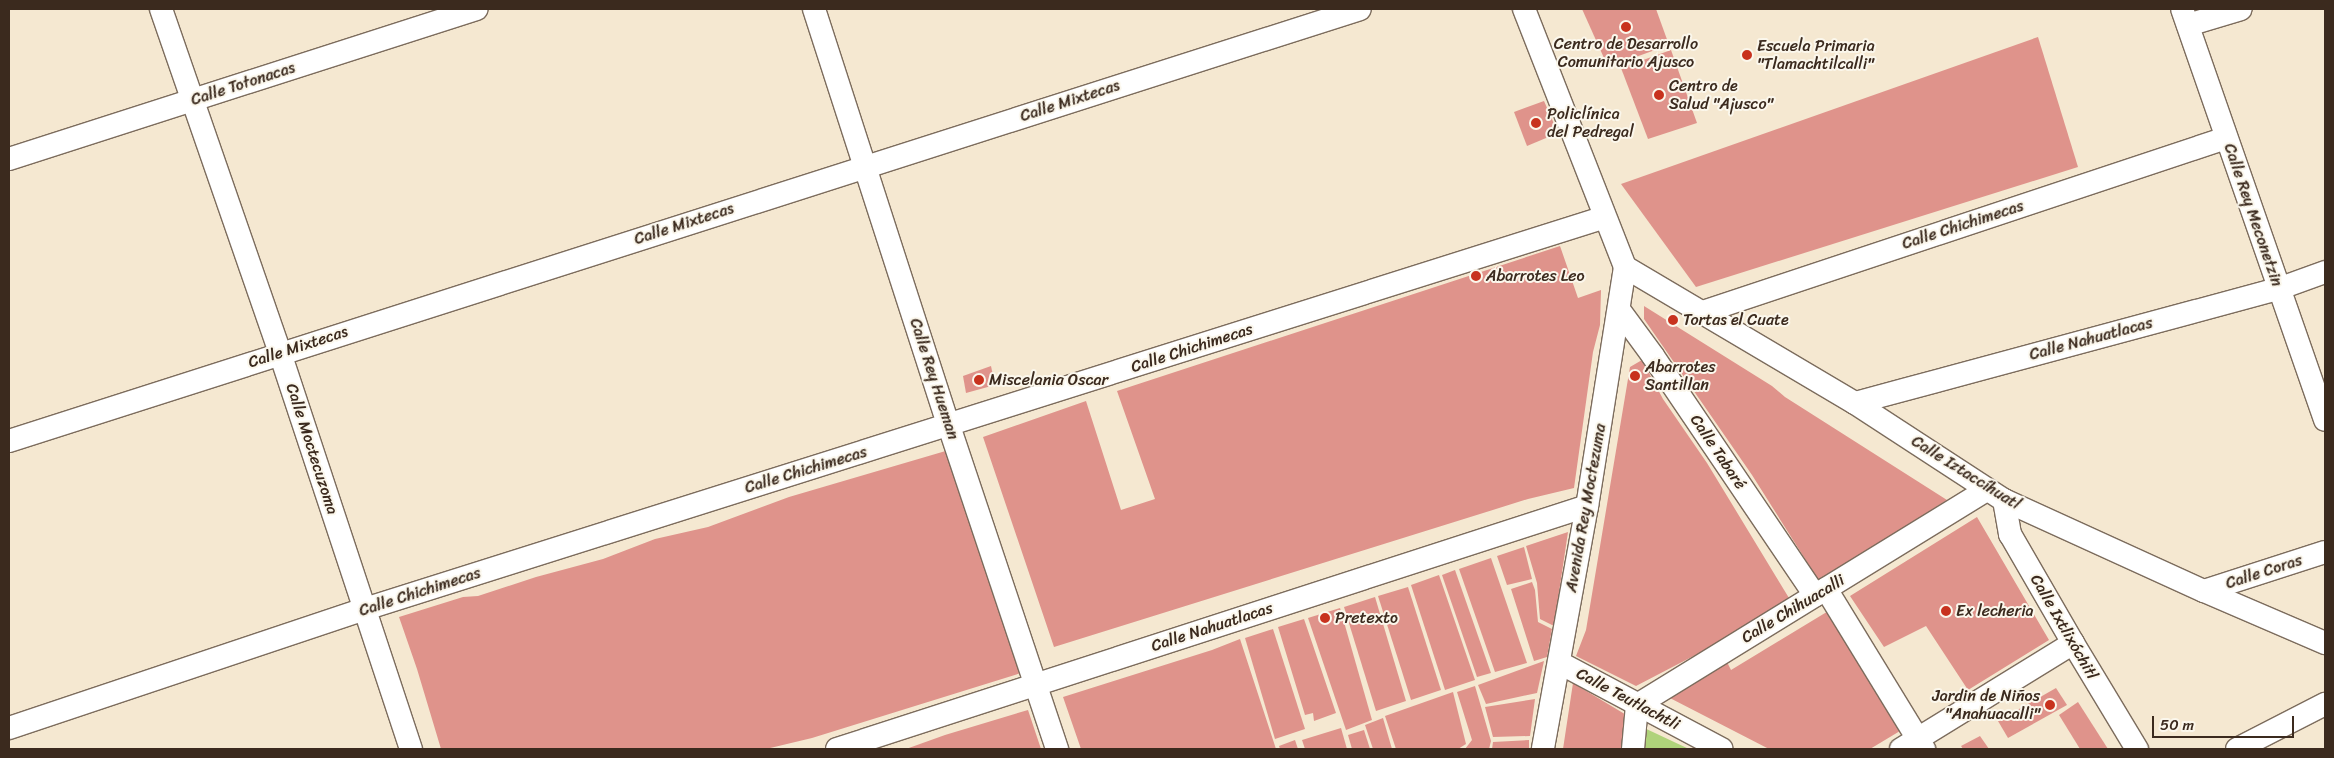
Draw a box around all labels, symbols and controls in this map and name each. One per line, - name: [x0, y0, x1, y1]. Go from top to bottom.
- marker: Centro de Desarrollo Comunitario Ajusco: [1620, 21, 1632, 33]
- place label: Centro de Desarrollo Comunitario Ajusco: [1554, 34, 1698, 72]
- place label: Escuela Primaria "Tlamachtilcalli": [1757, 36, 1875, 74]
- marker: Escuela Primaria "Tlamachtilcalli": [1741, 49, 1753, 61]
- street label: Calle Totonacas: [188, 58, 298, 110]
- street label: Calle Mixtecas: [1018, 76, 1122, 126]
- place label: Centro de Salud "Ajusco": [1669, 76, 1774, 114]
- marker: Centro de Salud "Ajusco": [1653, 89, 1665, 101]
- place label: Policlínica del Pedregal: [1547, 104, 1634, 142]
- marker: Policlínica del Pedregal: [1529, 116, 1543, 130]
- street label: Calle Rey Meconetzin: [2219, 141, 2287, 289]
- street label: Calle Chichimecas: [1900, 196, 2026, 254]
- street label: Calle Mixtecas: [632, 199, 736, 249]
- place label: Abarrotes Leo: [1486, 266, 1585, 286]
- marker: Abarrotes Leo: [1470, 270, 1482, 282]
- place label: Tortas el Cuate: [1683, 310, 1789, 330]
- street label: Calle Nahuatlacas: [2027, 313, 2155, 365]
- marker: Tortas el Cuate: [1667, 314, 1679, 326]
- street label: Calle Rey Hueman: [905, 316, 963, 442]
- street label: Calle Chichimecas: [1129, 319, 1255, 377]
- street label: Calle Mixtecas: [246, 322, 350, 372]
- place label: Abarrotes Santillan: [1645, 357, 1716, 395]
- place label: Miscelania Oscar: [989, 370, 1108, 390]
- marker: Abarrotes Santillan: [1629, 370, 1641, 382]
- marker: Miscelania Oscar: [973, 374, 985, 386]
- street label: Calle Moctecuzoma: [282, 381, 342, 517]
- street label: Calle Tabaré: [1686, 411, 1750, 493]
- street label: Avenida Rey Moctezuma: [1562, 422, 1610, 594]
- street label: Calle Iztaccíhuatl: [1908, 432, 2024, 514]
- street label: Calle Chichimecas: [743, 442, 869, 498]
- street label: Calle Coras: [2223, 551, 2305, 593]
- street label: Calle Chichimecas: [357, 563, 483, 621]
- street label: Calle Chihuacalli: [1738, 571, 1848, 647]
- street label: Calle Ixtlixóchitl: [2026, 571, 2102, 683]
- street label: Calle Nahuatlacas: [1149, 598, 1275, 656]
- place label: Ex lecheria: [1956, 601, 2034, 621]
- marker: Ex lecheria: [1940, 605, 1952, 617]
- place label: Pretexto: [1335, 608, 1398, 628]
- marker: Pretexto: [1319, 612, 1331, 624]
- street label: Calle Teutlachtli: [1572, 663, 1684, 735]
- place label: Jardin de Niños "Anahuacalli": [1932, 686, 2040, 724]
- marker: Jardin de Niños "Anahuacalli": [2044, 699, 2056, 711]
- scale bar: [2154, 706, 2296, 738]
- text: 50 m: [2160, 712, 2194, 738]

